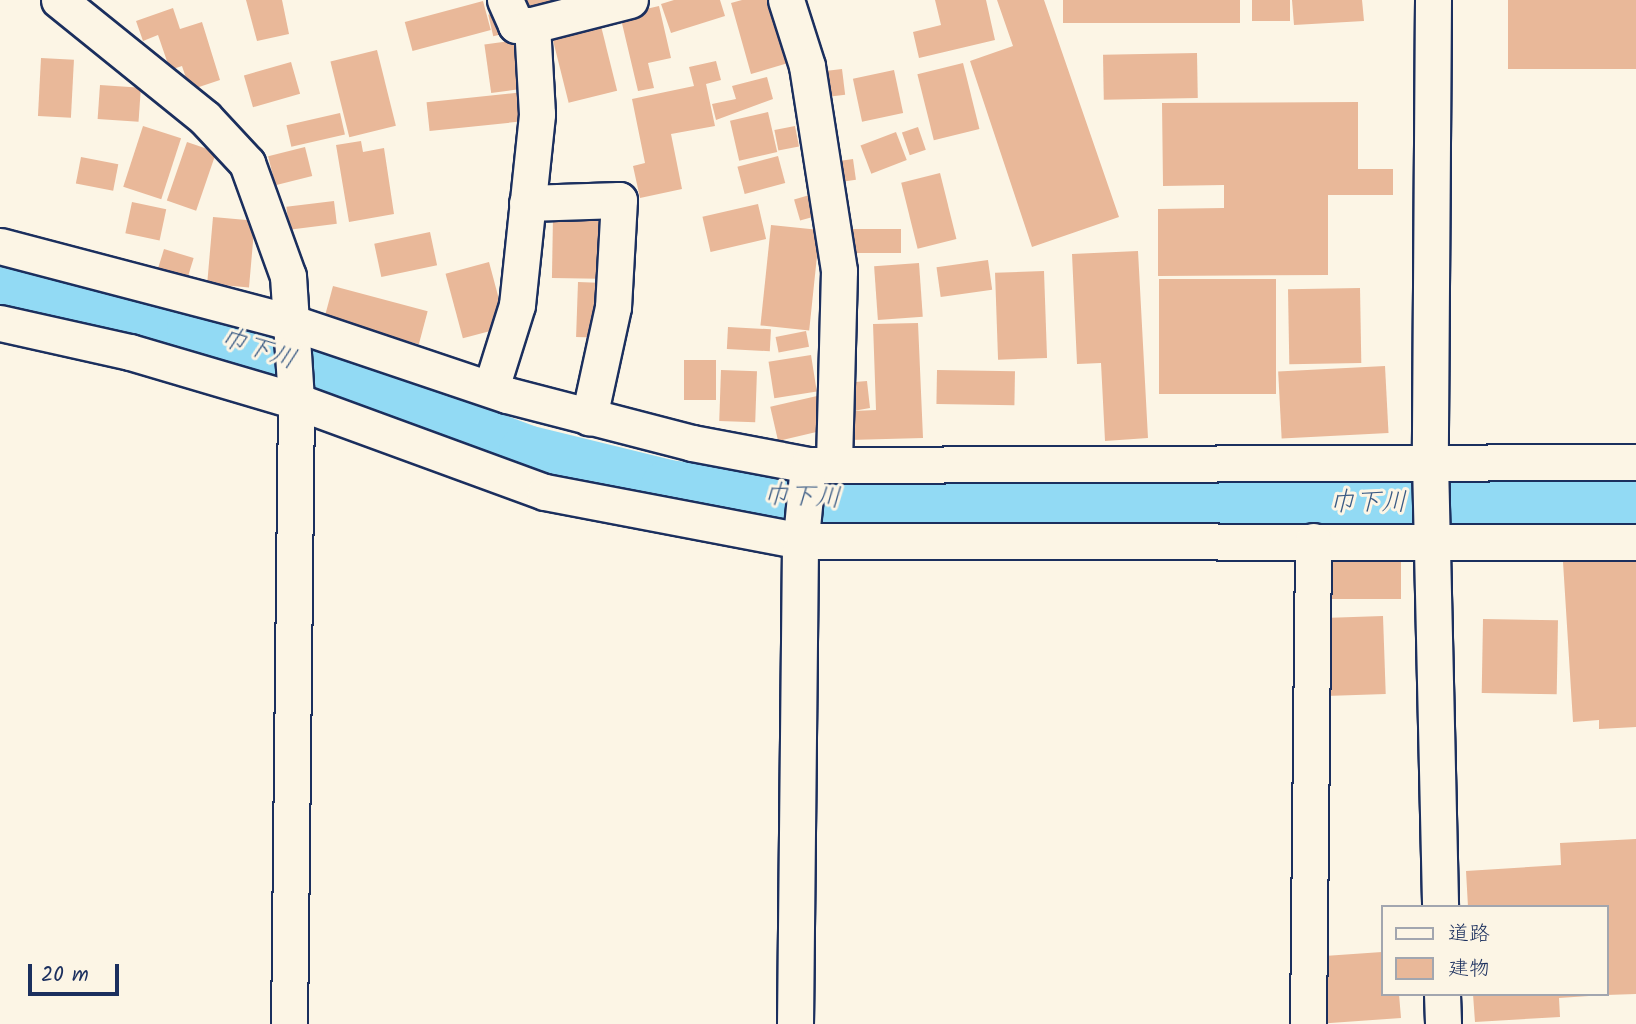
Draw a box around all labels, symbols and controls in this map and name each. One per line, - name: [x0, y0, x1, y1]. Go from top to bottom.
- water label: 巾下川: [216, 323, 300, 377]
- water label: 巾下川: [762, 480, 842, 516]
- water label: 巾下川: [1329, 488, 1407, 520]
- legend: [1380, 905, 1608, 996]
- text: 道路: [1448, 918, 1490, 951]
- scale bar: [32, 950, 122, 994]
- text: 建物: [1448, 953, 1490, 986]
- text: 20 m: [41, 959, 89, 992]

